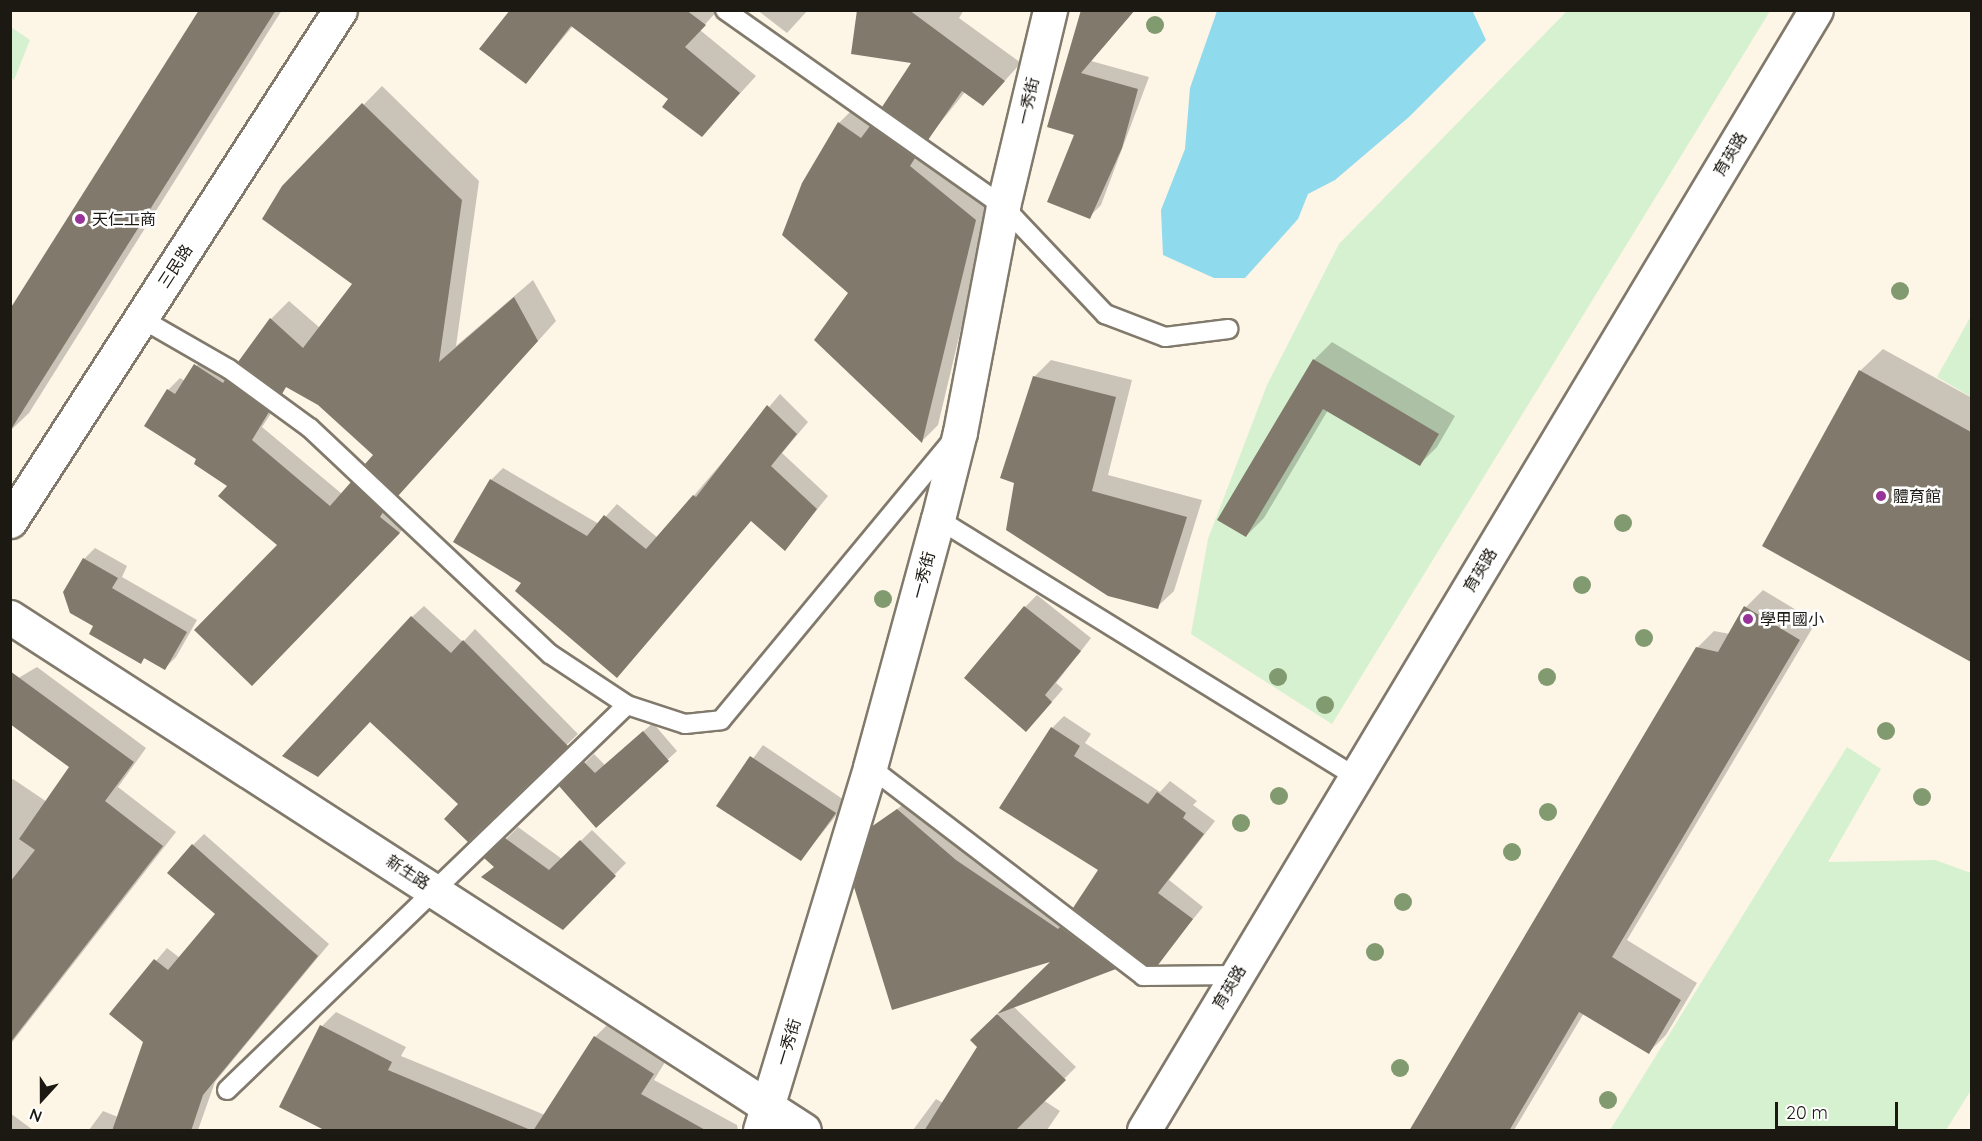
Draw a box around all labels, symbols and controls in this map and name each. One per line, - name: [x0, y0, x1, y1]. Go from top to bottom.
- street label: 一秀街: [1013, 75, 1043, 127]
- street label: 育英路: [1709, 128, 1751, 180]
- place label: 天仁工商: [92, 209, 156, 229]
- marker: 天仁工商: [73, 212, 87, 226]
- street label: 三民路: [154, 241, 196, 291]
- place label: 體育館: [1893, 486, 1941, 506]
- marker: 體育館: [1874, 489, 1888, 503]
- street label: 育英路: [1459, 544, 1501, 596]
- street label: 一秀街: [908, 549, 938, 601]
- place label: 學甲國小: [1760, 609, 1824, 629]
- marker: 學甲國小: [1741, 612, 1755, 626]
- street label: 新生路: [383, 851, 433, 893]
- street label: 育英路: [1208, 961, 1250, 1013]
- street label: 一秀街: [772, 1016, 804, 1068]
- north arrow: [12, 1069, 72, 1129]
- scale bar: [1778, 1090, 1901, 1128]
- text: 20 m: [1786, 1101, 1828, 1124]
- text: N: [26, 1104, 45, 1127]

